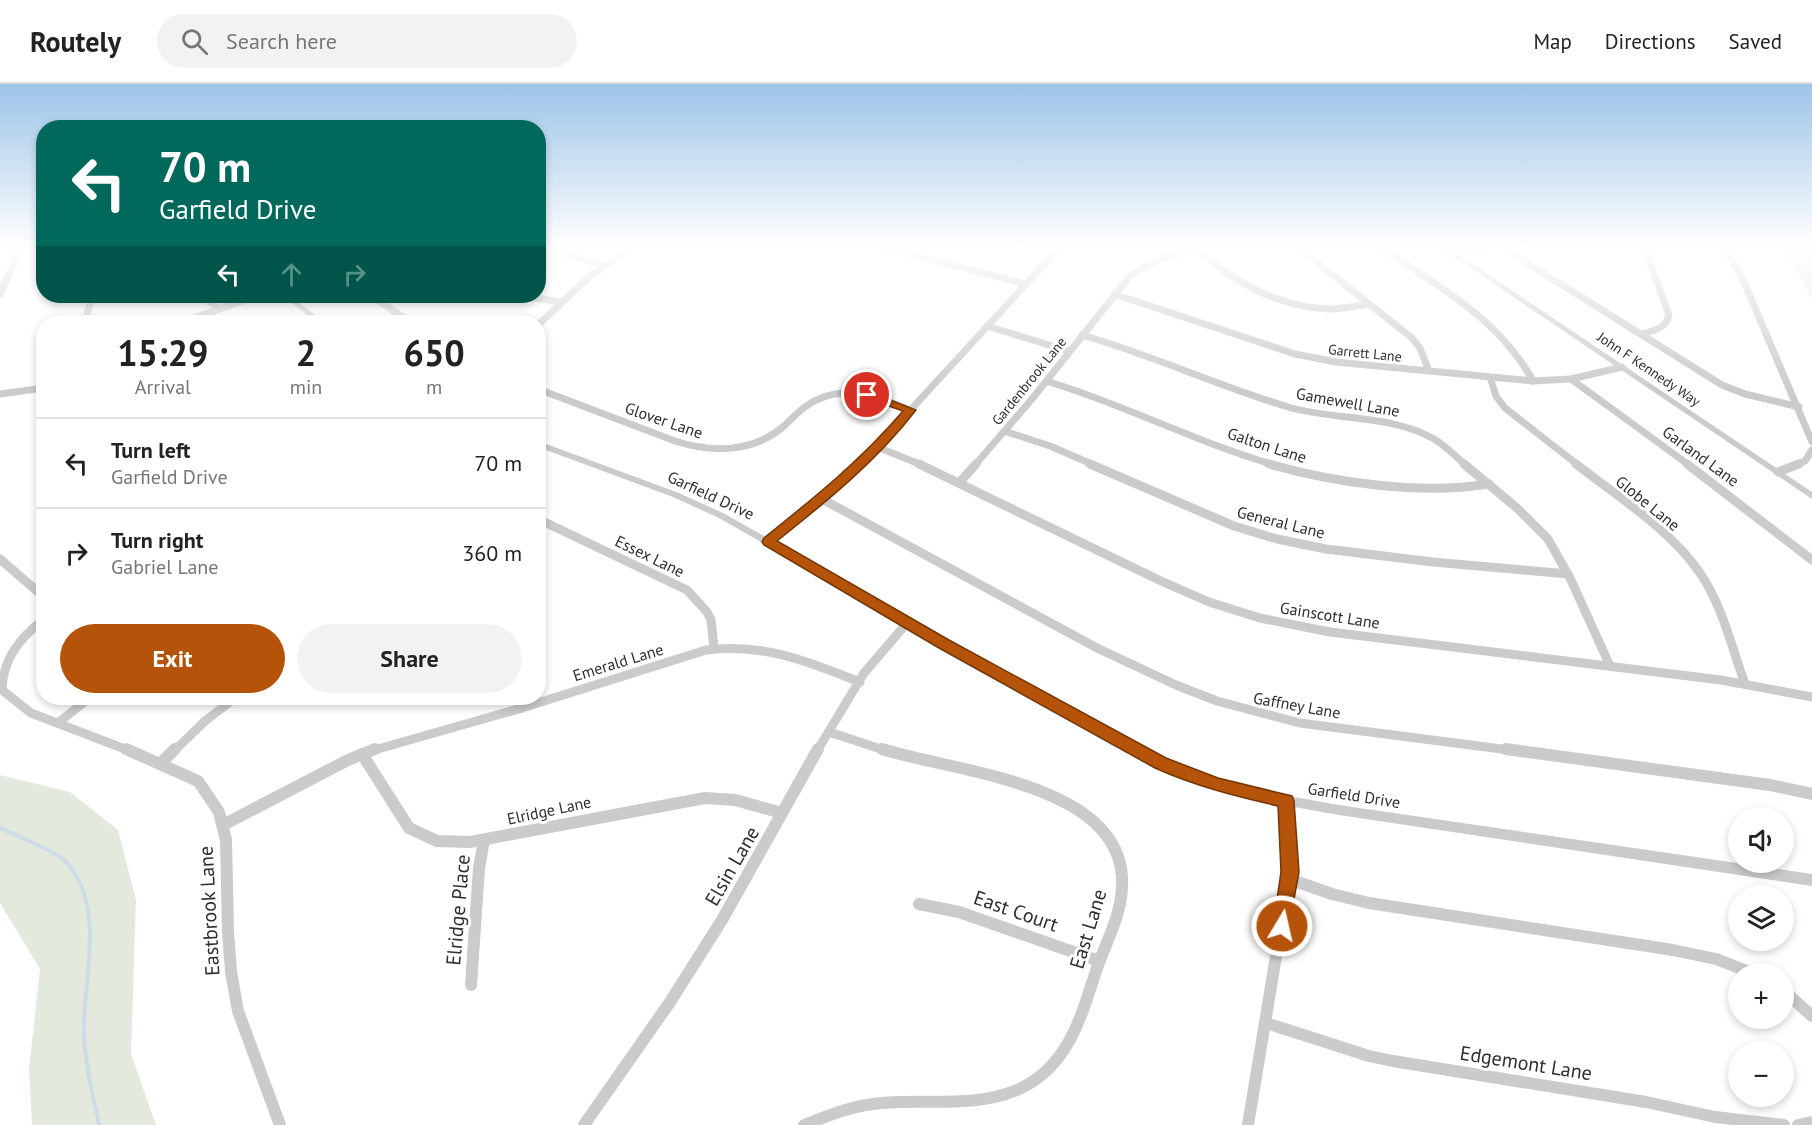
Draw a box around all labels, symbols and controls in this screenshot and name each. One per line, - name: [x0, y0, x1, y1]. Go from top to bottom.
- search box: [157, 14, 577, 68]
- text: Routely: [30, 23, 121, 60]
- icon: search: [178, 25, 211, 58]
- text: Search here: [226, 27, 337, 55]
- text: Map: [1533, 28, 1572, 55]
- text: Directions: [1605, 28, 1696, 55]
- text: Saved: [1729, 28, 1782, 55]
- text: 70 m: [159, 139, 251, 194]
- icon: left: [60, 144, 138, 222]
- text: Garfield Drive: [159, 192, 317, 226]
- icon: left: [212, 258, 245, 291]
- icon: ahead: [275, 258, 308, 291]
- icon: right: [338, 258, 371, 291]
- street label: John F Kennedy Way: [1593, 327, 1704, 410]
- text: 15:29: [117, 329, 209, 376]
- text: 2: [296, 329, 316, 376]
- text: 650: [404, 329, 465, 376]
- street label: Gardenbrook Lane: [988, 333, 1070, 429]
- street label: Garrett Lane: [1327, 340, 1403, 366]
- pin: [841, 369, 892, 420]
- text: Arrival: [135, 374, 191, 400]
- text: min: [290, 374, 322, 400]
- text: m: [426, 374, 442, 400]
- icon: arrive: [850, 378, 883, 411]
- street label: Gamewell Lane: [1295, 383, 1401, 421]
- street label: Glover Lane: [622, 397, 706, 443]
- street label: Garland Lane: [1659, 421, 1743, 491]
- street label: Galton Lane: [1225, 423, 1309, 467]
- text: Turn left: [111, 436, 191, 464]
- icon: left: [60, 447, 93, 480]
- text: 70 m: [474, 449, 522, 477]
- text: Garfield Drive: [111, 464, 228, 490]
- street label: Garfield Drive: [664, 466, 758, 524]
- street label: Globe Lane: [1612, 471, 1684, 535]
- street label: General Lane: [1235, 501, 1327, 543]
- text: Turn right: [111, 526, 203, 554]
- street label: Essex Lane: [612, 531, 688, 581]
- icon: right: [60, 537, 93, 570]
- text: 360 m: [462, 539, 522, 567]
- text: Gabriel Lane: [111, 554, 218, 580]
- street label: Gainscott Lane: [1279, 597, 1381, 633]
- button: Exit: [60, 624, 285, 693]
- button: Share: [297, 624, 522, 693]
- street label: Emerald Lane: [570, 639, 666, 685]
- street label: Gaffney Lane: [1252, 687, 1342, 723]
- street label: Garfield Drive: [1306, 778, 1402, 812]
- street label: Elridge Lane: [505, 791, 593, 829]
- map controls: [1728, 807, 1794, 1107]
- button: sound: [1728, 807, 1794, 873]
- street label: Elsin Lane: [699, 822, 765, 910]
- street label: Eastbrook Lane: [193, 845, 225, 977]
- street label: Elridge Place: [440, 853, 476, 967]
- street label: East Court: [970, 884, 1062, 938]
- button: layers: [1728, 885, 1794, 951]
- street label: East Lane: [1064, 886, 1112, 972]
- position arrow: [1250, 894, 1314, 958]
- button: +: [1728, 963, 1794, 1029]
- street label: Edgemont Lane: [1458, 1040, 1594, 1086]
- button: −: [1728, 1041, 1794, 1107]

